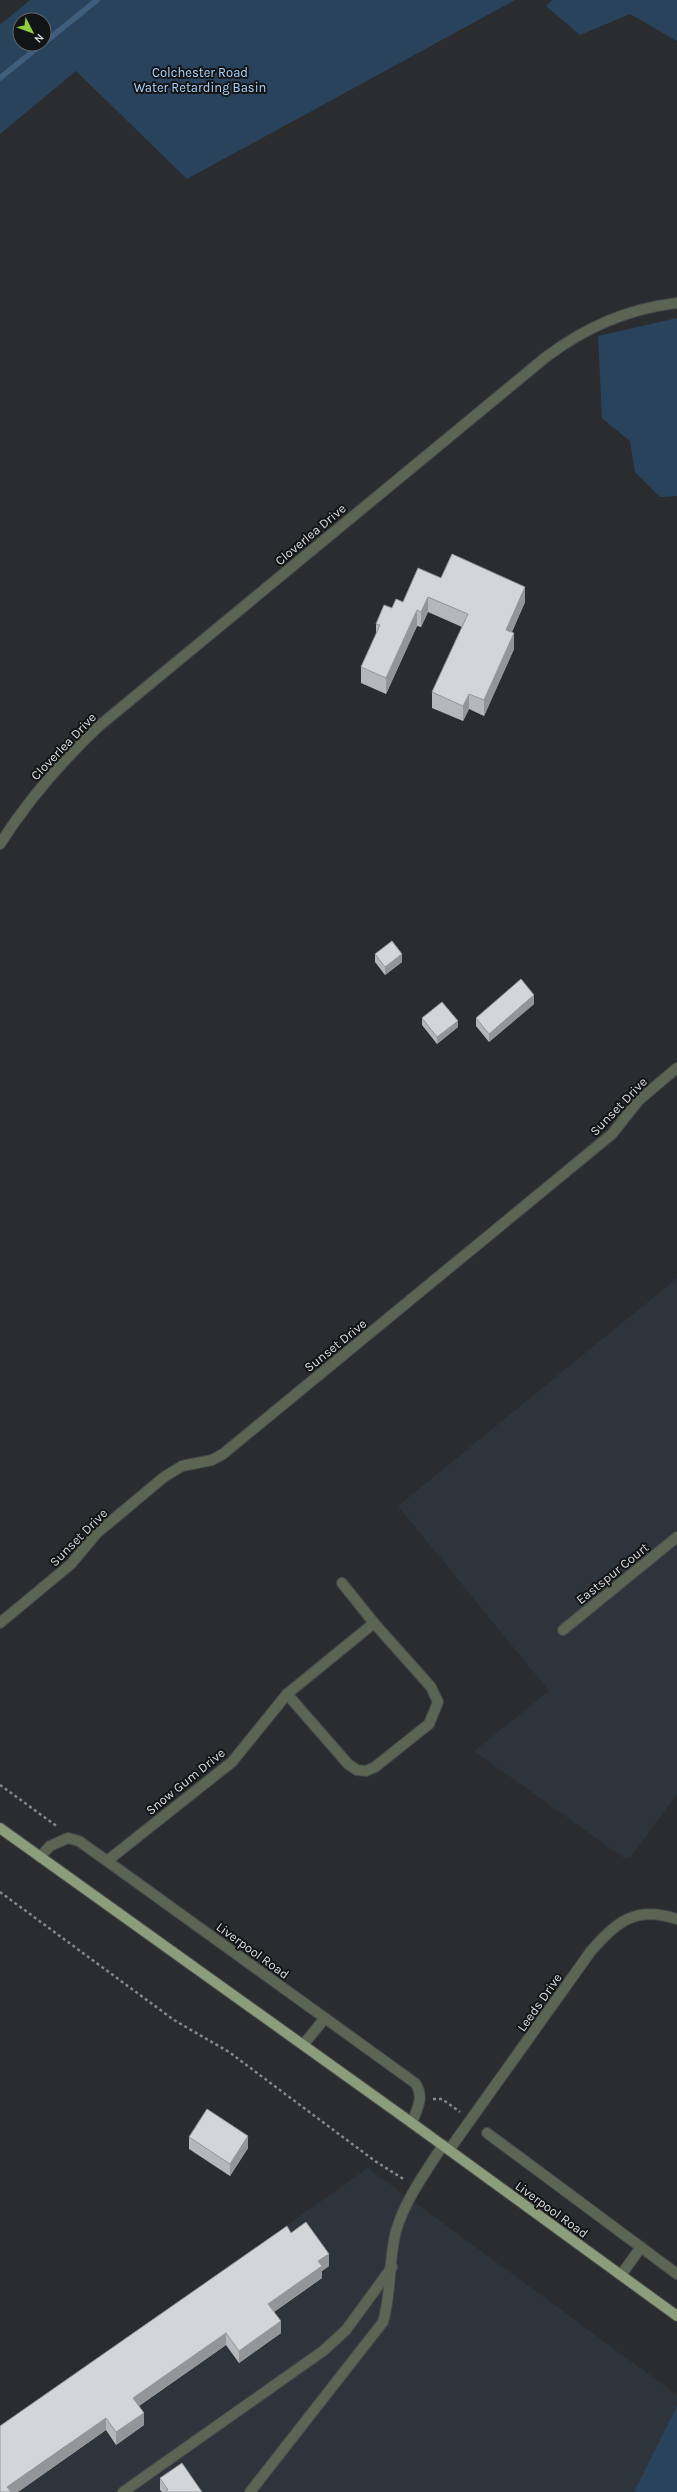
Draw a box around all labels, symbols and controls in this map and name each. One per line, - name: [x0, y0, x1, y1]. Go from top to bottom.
- north arrow: [12, 12, 52, 52]
- text: N: [32, 31, 47, 46]
- park label: Colchester Road Water Retarding Basin: [134, 65, 266, 95]
- street label: Cloverlea Drive: [272, 500, 349, 568]
- street label: Cloverlea Drive: [28, 709, 99, 783]
- street label: Sunset Drive: [587, 1074, 650, 1139]
- street label: Sunset Drive: [301, 1316, 370, 1375]
- street label: Sunset Drive: [46, 1505, 111, 1569]
- street label: Eastspur Court: [573, 1540, 652, 1607]
- street label: Snow Gum Drive: [143, 1745, 228, 1818]
- street label: Liverpool Road: [213, 1919, 292, 1982]
- street label: Leeds Drive: [514, 1970, 565, 2034]
- street label: Liverpool Road: [512, 2178, 591, 2241]

